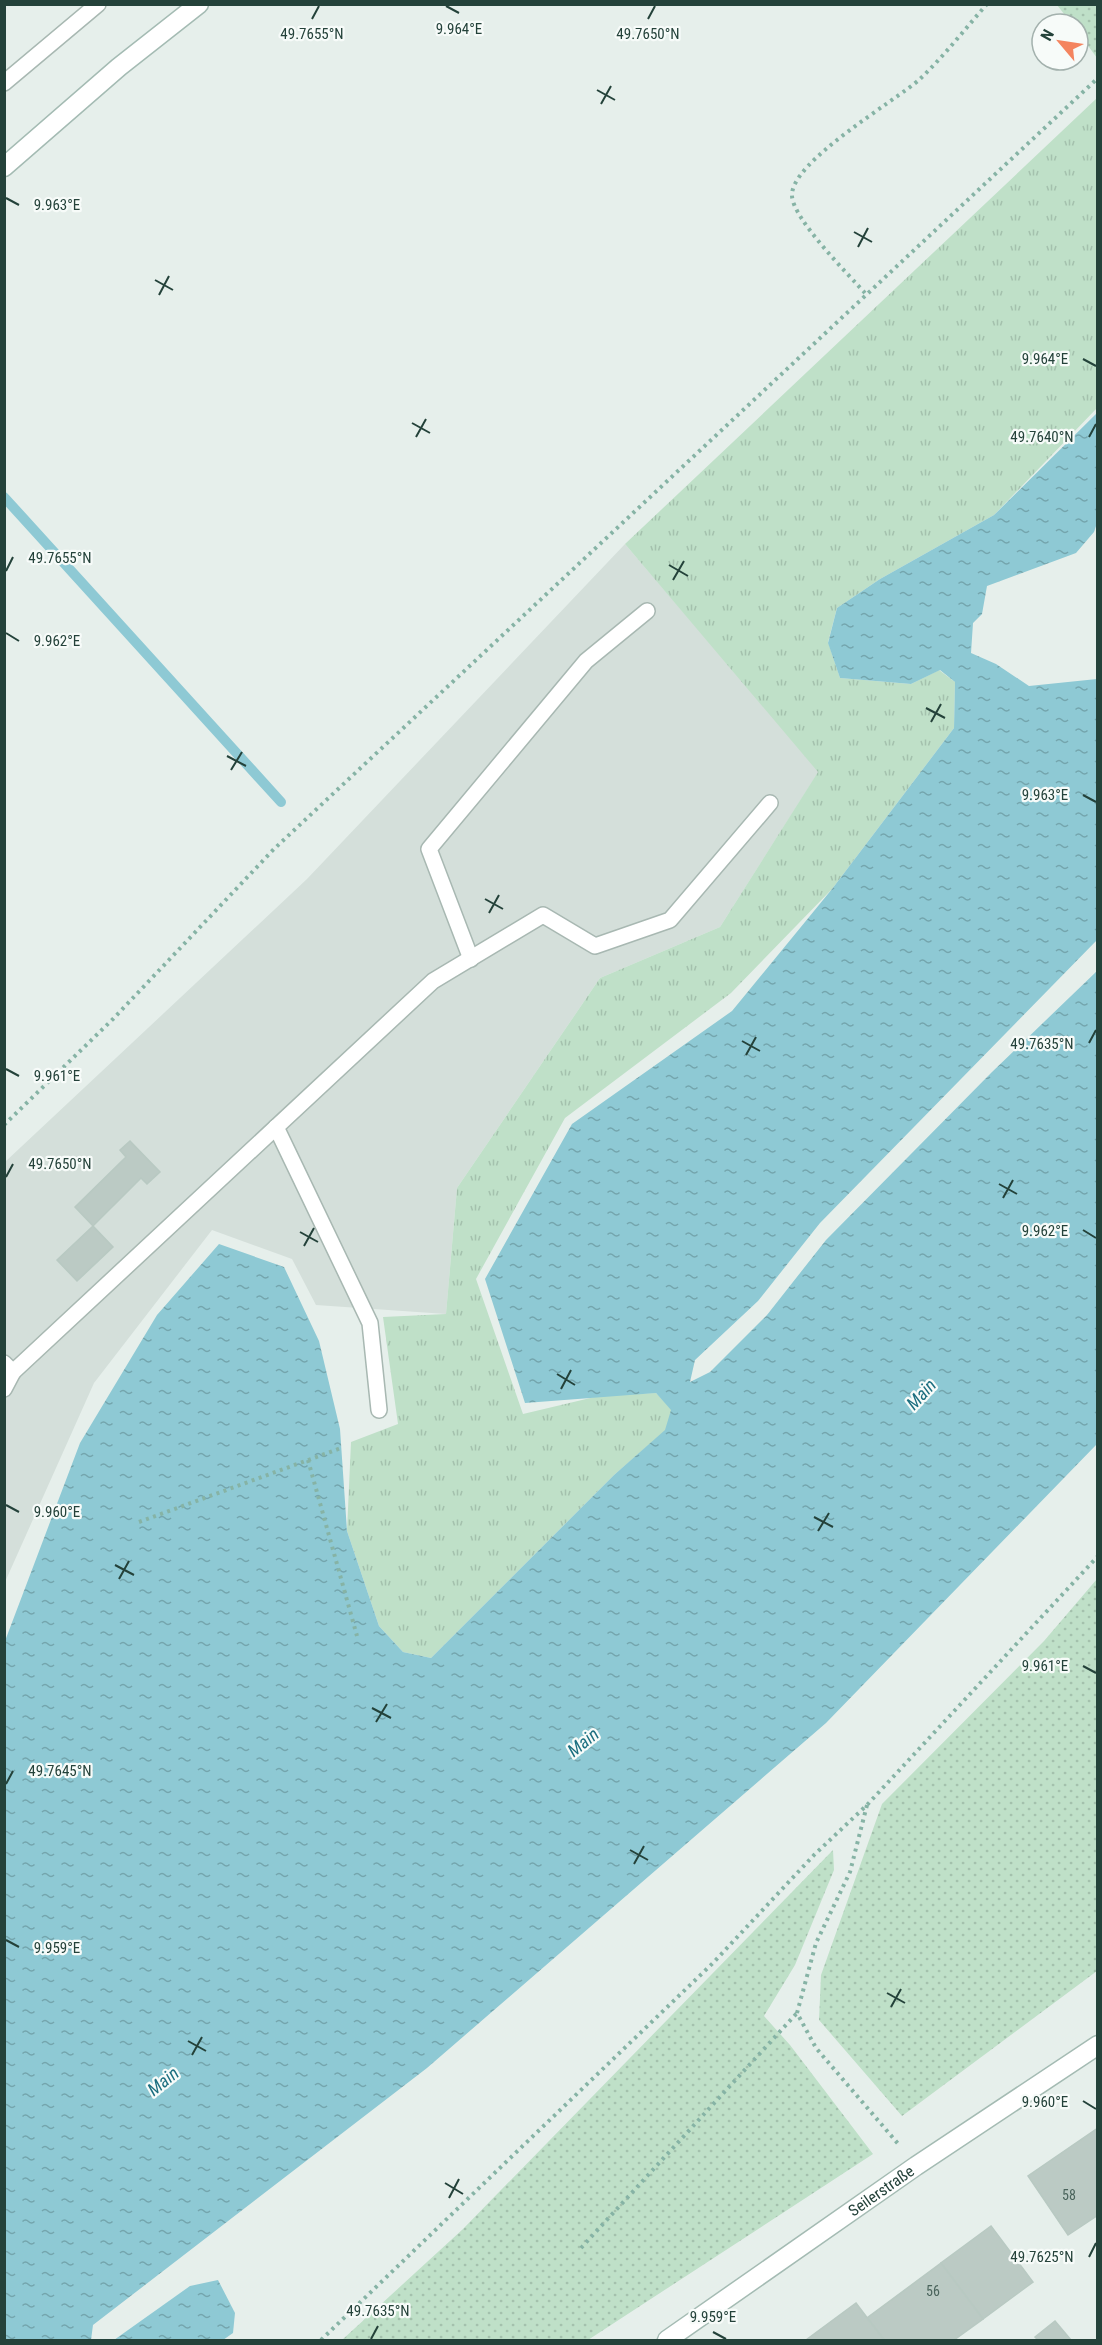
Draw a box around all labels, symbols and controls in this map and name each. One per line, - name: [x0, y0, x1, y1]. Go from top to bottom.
- north arrow: [1030, 12, 1090, 72]
- text: 9.964°E: [436, 20, 482, 38]
- text: 49.7655°N: [280, 25, 344, 43]
- text: 49.7650°N: [616, 25, 680, 43]
- text: N: [1037, 26, 1058, 44]
- text: 9.963°E: [34, 196, 80, 214]
- text: 9.964°E: [1022, 350, 1068, 368]
- text: 49.7640°N: [1010, 428, 1074, 446]
- text: 49.7655°N: [28, 549, 92, 567]
- text: 9.962°E: [34, 632, 80, 650]
- text: 9.963°E: [1022, 786, 1068, 804]
- text: 49.7635°N: [1010, 1035, 1074, 1053]
- text: 9.961°E: [34, 1067, 80, 1085]
- text: 49.7650°N: [28, 1155, 92, 1173]
- text: 9.962°E: [1022, 1222, 1068, 1240]
- water label: Main: [902, 1374, 940, 1414]
- text: 9.960°E: [34, 1503, 80, 1521]
- text: 9.961°E: [1022, 1657, 1068, 1675]
- water label: Main: [563, 1723, 603, 1761]
- text: 49.7645°N: [28, 1762, 92, 1780]
- text: 9.959°E: [34, 1939, 80, 1957]
- water label: Main: [143, 2062, 183, 2100]
- text: 9.960°E: [1022, 2093, 1068, 2111]
- street label: Seilerstraße: [844, 2161, 917, 2220]
- house number: 58: [1062, 2187, 1076, 2203]
- text: 49.7625°N: [1010, 2248, 1074, 2266]
- house number: 56: [926, 2283, 940, 2299]
- text: 49.7635°N: [346, 2302, 410, 2320]
- text: 9.959°E: [690, 2308, 736, 2326]

